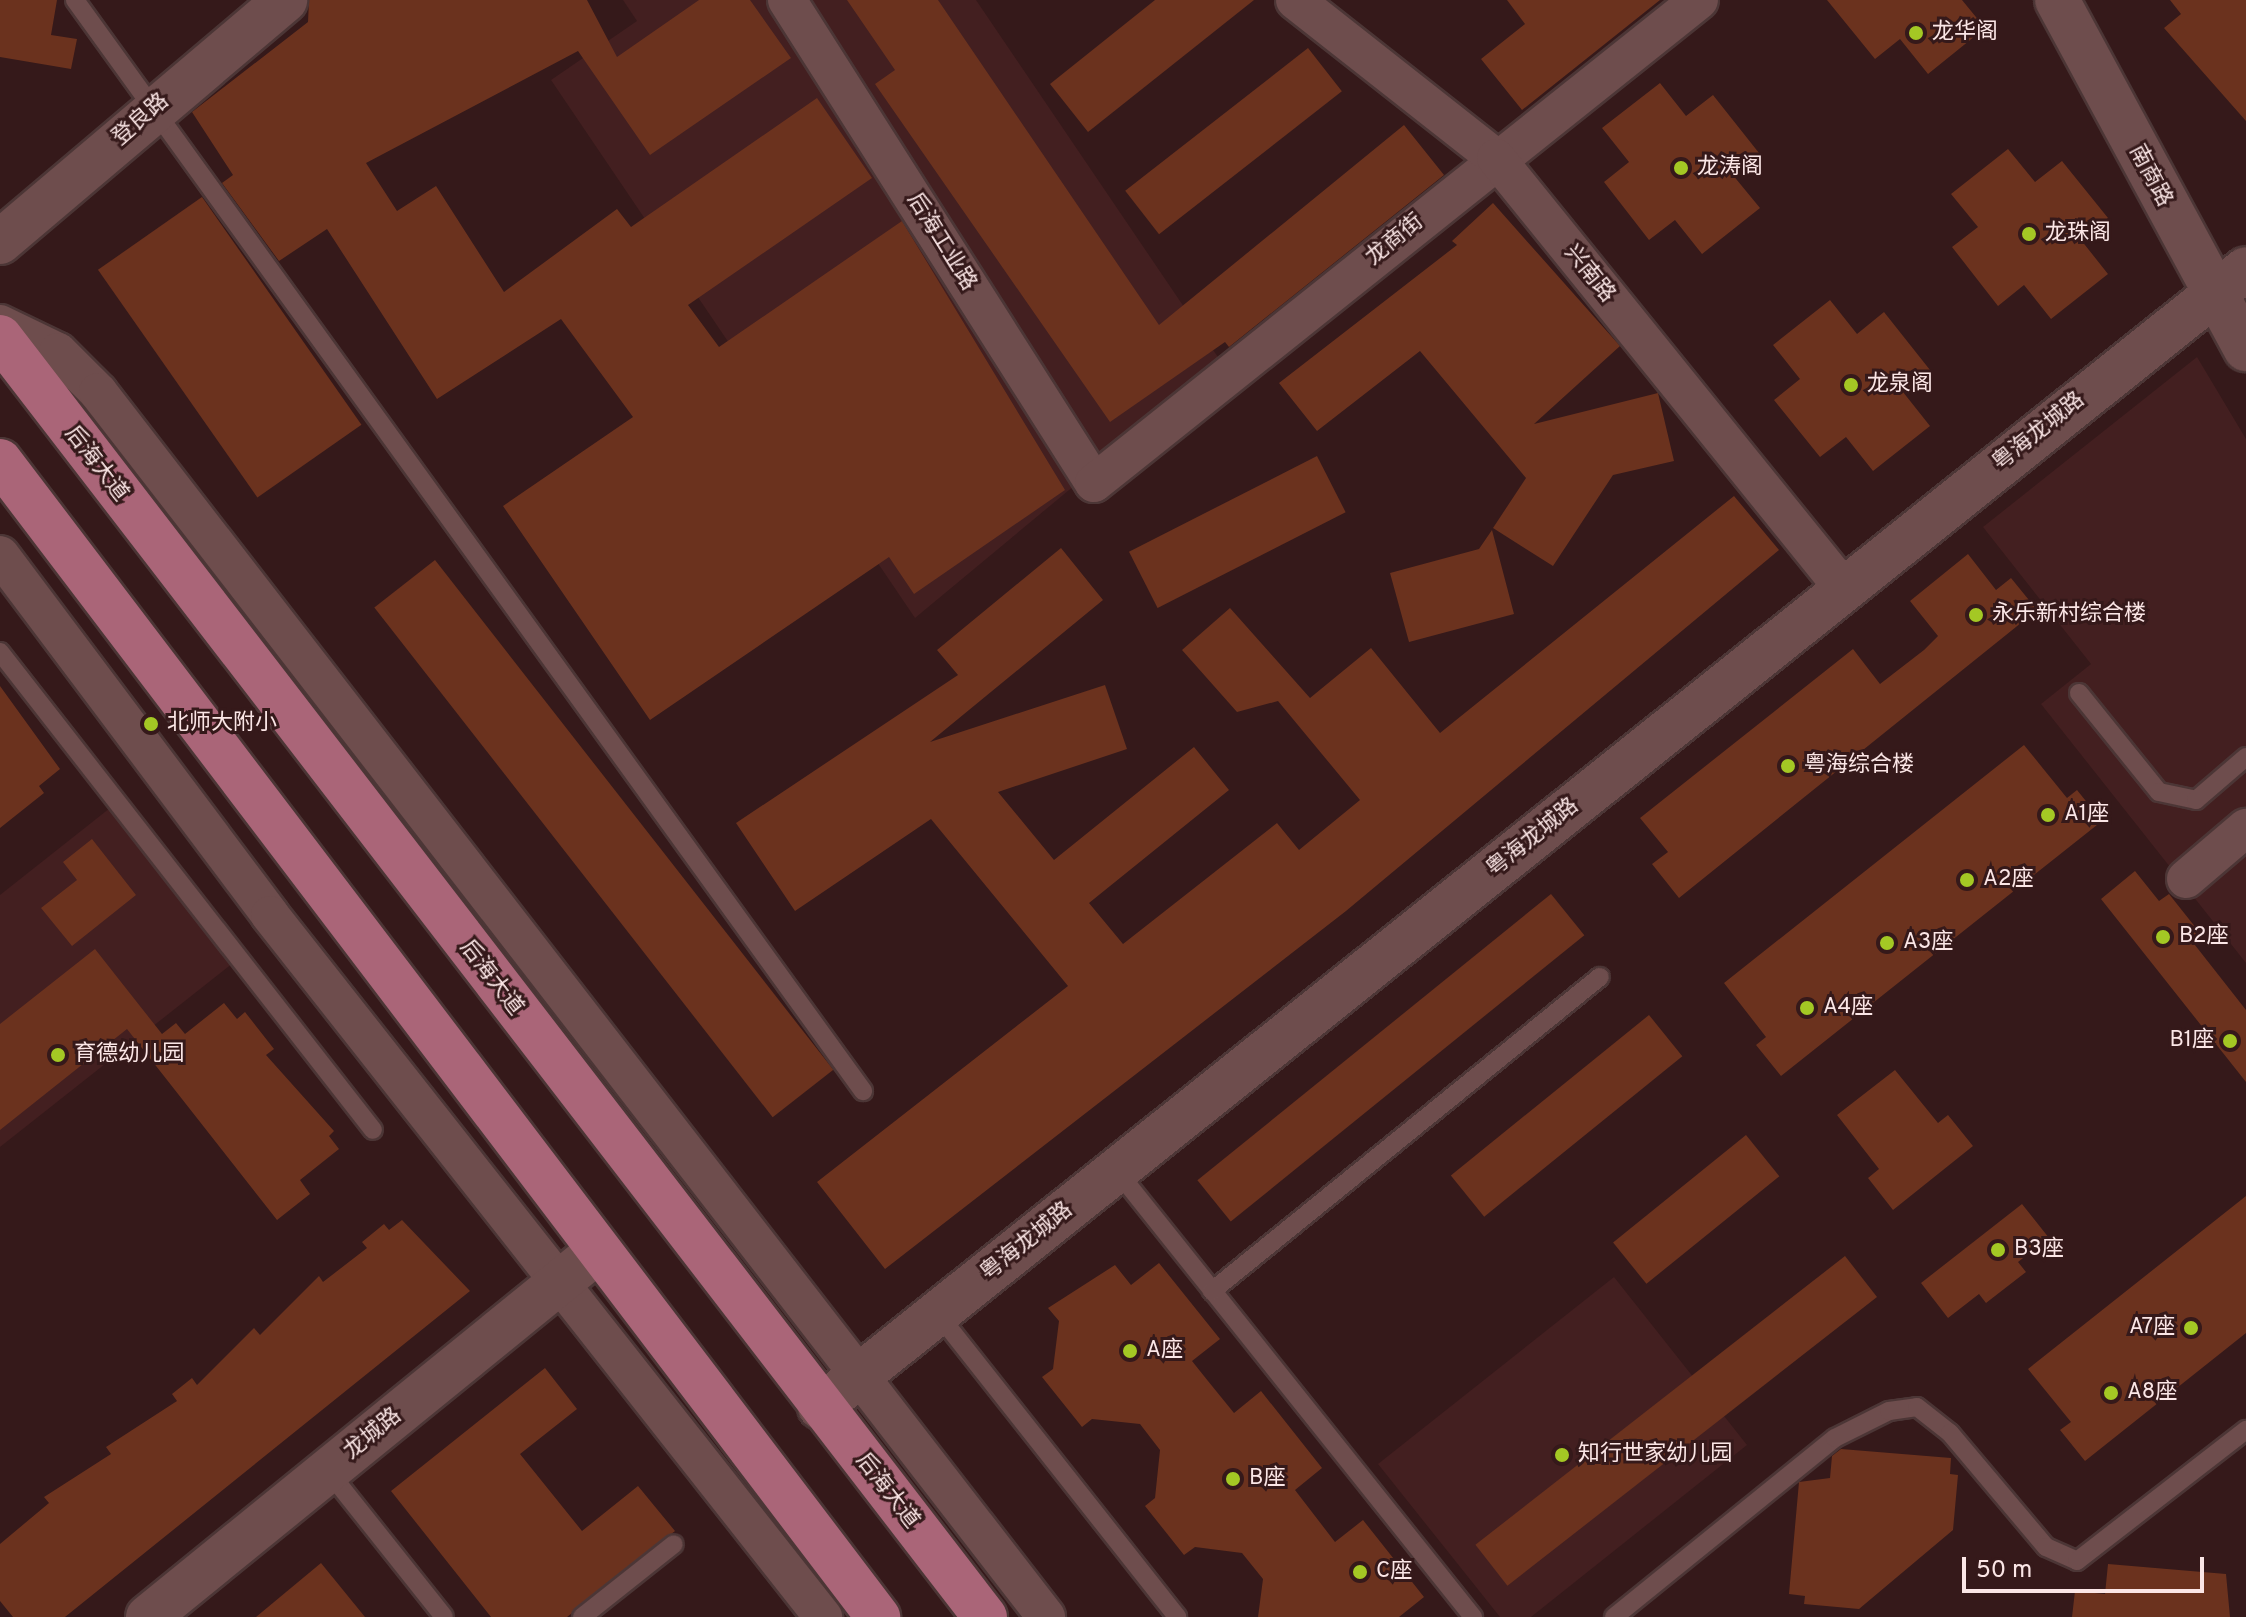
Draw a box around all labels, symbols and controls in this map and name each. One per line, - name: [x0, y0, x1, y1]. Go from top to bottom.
- place label: 龙华阁: [1932, 20, 1998, 46]
- marker: 龙华阁: [1907, 24, 1925, 42]
- street label: 登良路: [107, 88, 175, 152]
- street label: 南商路: [2123, 141, 2177, 211]
- place label: 龙涛阁: [1697, 155, 1763, 181]
- marker: 龙涛阁: [1672, 159, 1690, 177]
- street label: 后海工业路: [901, 188, 981, 296]
- street label: 龙商街: [1361, 209, 1429, 271]
- place label: 龙珠阁: [2045, 221, 2111, 247]
- marker: 龙珠阁: [2020, 225, 2038, 243]
- street label: 兴南路: [1558, 240, 1620, 308]
- place label: 龙泉阁: [1867, 372, 1933, 398]
- marker: 龙泉阁: [1842, 376, 1860, 394]
- street label: 粤海龙城路: [1988, 387, 2090, 477]
- street label: 后海大道: [59, 421, 133, 507]
- place label: 永乐新村综合楼: [1992, 602, 2146, 628]
- marker: 永乐新村综合楼: [1967, 606, 1985, 624]
- place label: 北师大附小: [167, 711, 277, 737]
- marker: 北师大附小: [142, 715, 160, 733]
- place label: 粤海综合楼: [1804, 753, 1914, 779]
- marker: 粤海综合楼: [1779, 757, 1797, 775]
- street label: 粤海龙城路: [1482, 793, 1584, 883]
- place label: A1座: [2064, 802, 2109, 828]
- marker: A1座: [2039, 806, 2057, 824]
- place label: A2座: [1983, 867, 2033, 893]
- marker: A2座: [1958, 871, 1976, 889]
- place label: B2座: [2179, 924, 2228, 950]
- marker: B2座: [2154, 928, 2172, 946]
- place label: A3座: [1903, 930, 1953, 956]
- marker: A3座: [1878, 934, 1896, 952]
- street label: 后海大道: [454, 935, 528, 1021]
- place label: A4座: [1823, 995, 1873, 1021]
- marker: A4座: [1798, 999, 1816, 1017]
- place label: B1座: [2169, 1028, 2214, 1054]
- marker: B1座: [2221, 1032, 2239, 1050]
- place label: 育德幼儿园: [74, 1042, 184, 1068]
- marker: 育德幼儿园: [49, 1046, 67, 1064]
- street label: 粤海龙城路: [976, 1197, 1078, 1287]
- place label: B3座: [2014, 1237, 2064, 1263]
- marker: B3座: [1989, 1241, 2007, 1259]
- place label: A7座: [2129, 1315, 2175, 1341]
- marker: A7座: [2182, 1319, 2200, 1337]
- place label: A座: [1146, 1338, 1183, 1364]
- marker: A座: [1121, 1342, 1139, 1360]
- place label: A8座: [2127, 1380, 2177, 1406]
- marker: A8座: [2102, 1384, 2120, 1402]
- street label: 龙城路: [339, 1403, 407, 1465]
- place label: 知行世家幼儿园: [1578, 1442, 1732, 1468]
- marker: 知行世家幼儿园: [1553, 1446, 1571, 1464]
- street label: 后海大道: [850, 1448, 924, 1534]
- place label: B座: [1249, 1466, 1285, 1492]
- marker: B座: [1224, 1470, 1242, 1488]
- scale bar: [1966, 1541, 2208, 1591]
- text: 50 m: [1976, 1556, 2032, 1586]
- place label: C座: [1376, 1559, 1412, 1585]
- marker: C座: [1351, 1563, 1369, 1581]

